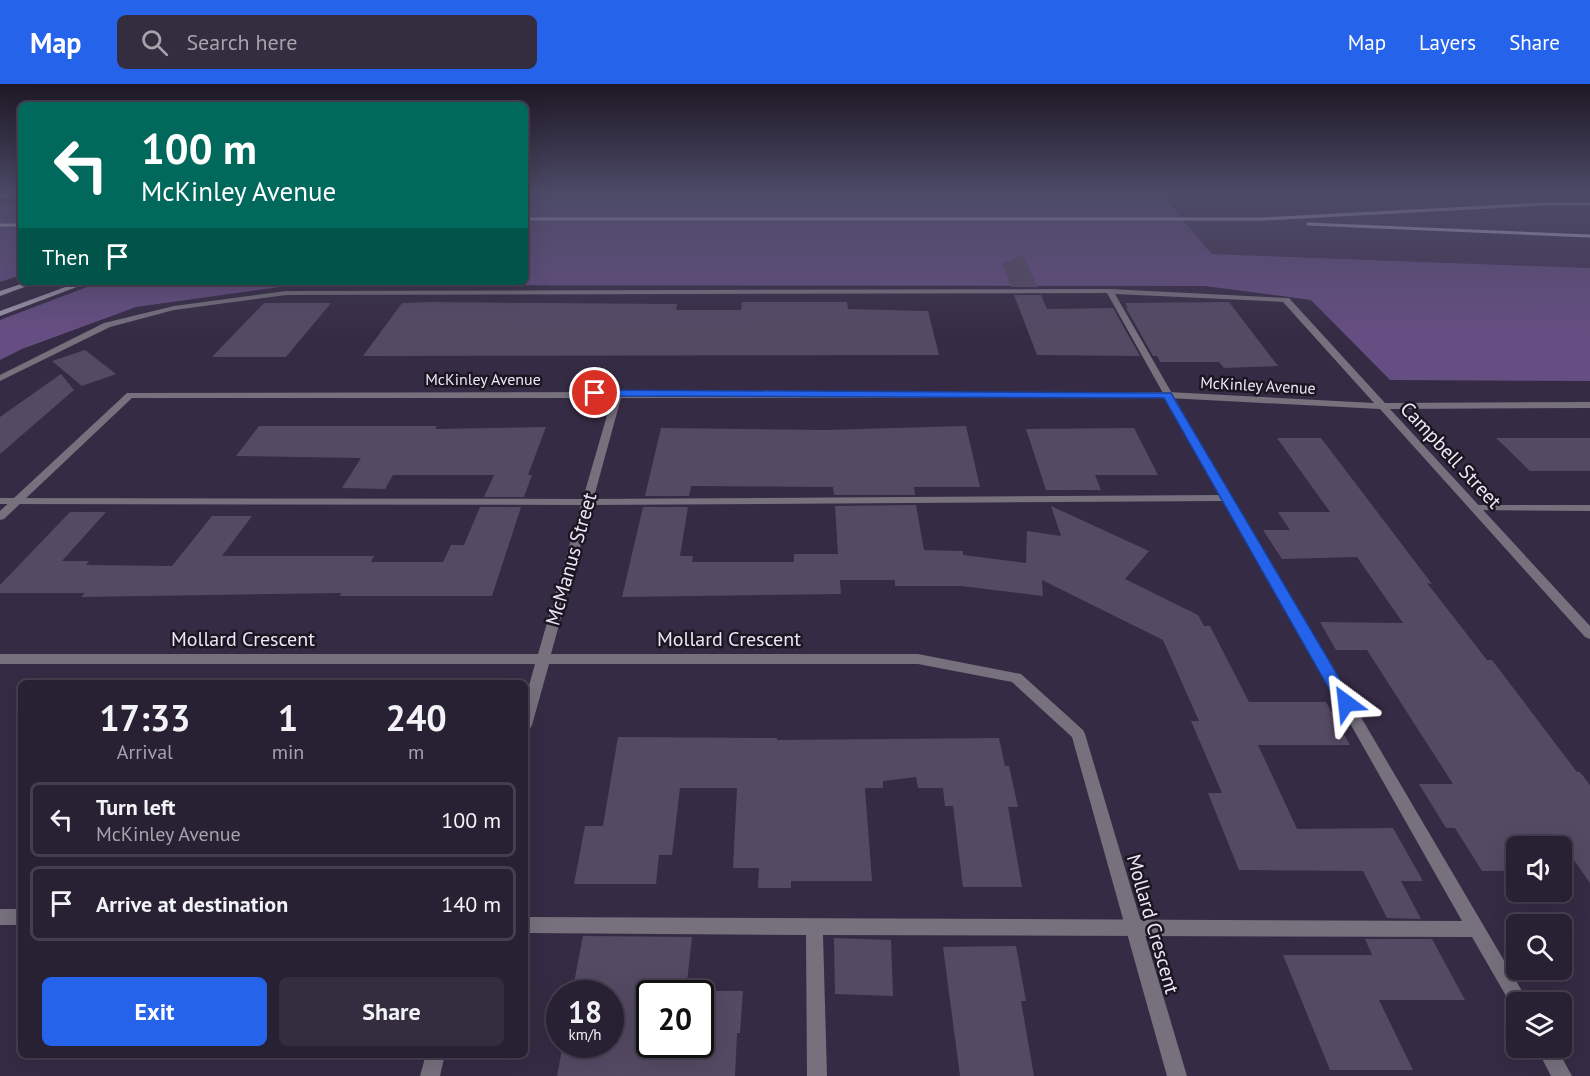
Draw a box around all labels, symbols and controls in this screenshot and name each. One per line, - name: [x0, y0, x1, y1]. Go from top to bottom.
- search box: [117, 15, 537, 69]
- text: Map: [30, 24, 81, 61]
- icon: search: [138, 26, 171, 59]
- text: Search here: [186, 28, 297, 56]
- text: Map: [1348, 29, 1386, 56]
- text: Layers: [1419, 29, 1476, 56]
- text: Share: [1509, 29, 1560, 56]
- text: 100 m: [141, 121, 257, 176]
- icon: left: [42, 126, 120, 204]
- text: McKinley Avenue: [141, 174, 336, 208]
- icon: arrive: [101, 240, 134, 273]
- text: Then: [42, 243, 89, 271]
- pin: [569, 367, 620, 418]
- street label: McKinley Avenue: [425, 369, 541, 389]
- street label: McKinley Avenue: [1200, 372, 1316, 398]
- icon: arrive: [578, 376, 611, 409]
- street label: Campbell Street: [1395, 396, 1507, 514]
- street label: McManus Street: [540, 489, 602, 628]
- street label: Mollard Crescent: [171, 626, 315, 652]
- street label: Mollard Crescent: [657, 626, 801, 652]
- position arrow: [1314, 671, 1378, 735]
- text: 17:33: [99, 694, 191, 741]
- text: 1: [278, 694, 298, 741]
- text: 240: [386, 694, 447, 741]
- text: Arrival: [117, 739, 173, 765]
- text: min: [272, 739, 304, 765]
- text: m: [408, 739, 424, 765]
- text: Turn left: [96, 793, 176, 821]
- icon: left: [45, 803, 78, 836]
- text: 100 m: [441, 806, 501, 834]
- text: McKinley Avenue: [96, 821, 241, 847]
- map controls: [1506, 836, 1572, 1058]
- button: sound: [1506, 836, 1572, 902]
- street label: Mollard Crescent: [1121, 851, 1185, 997]
- icon: arrive: [45, 887, 78, 920]
- text: Arrive at destination: [96, 890, 288, 918]
- text: 140 m: [441, 890, 501, 918]
- button: search: [1506, 914, 1572, 980]
- button: Exit: [42, 977, 267, 1046]
- button: Share: [279, 977, 504, 1046]
- speed limit sign: 20: [636, 980, 714, 1058]
- text: 18: [568, 992, 602, 1031]
- button: layers: [1506, 992, 1572, 1058]
- text: km/h: [569, 1025, 601, 1044]

